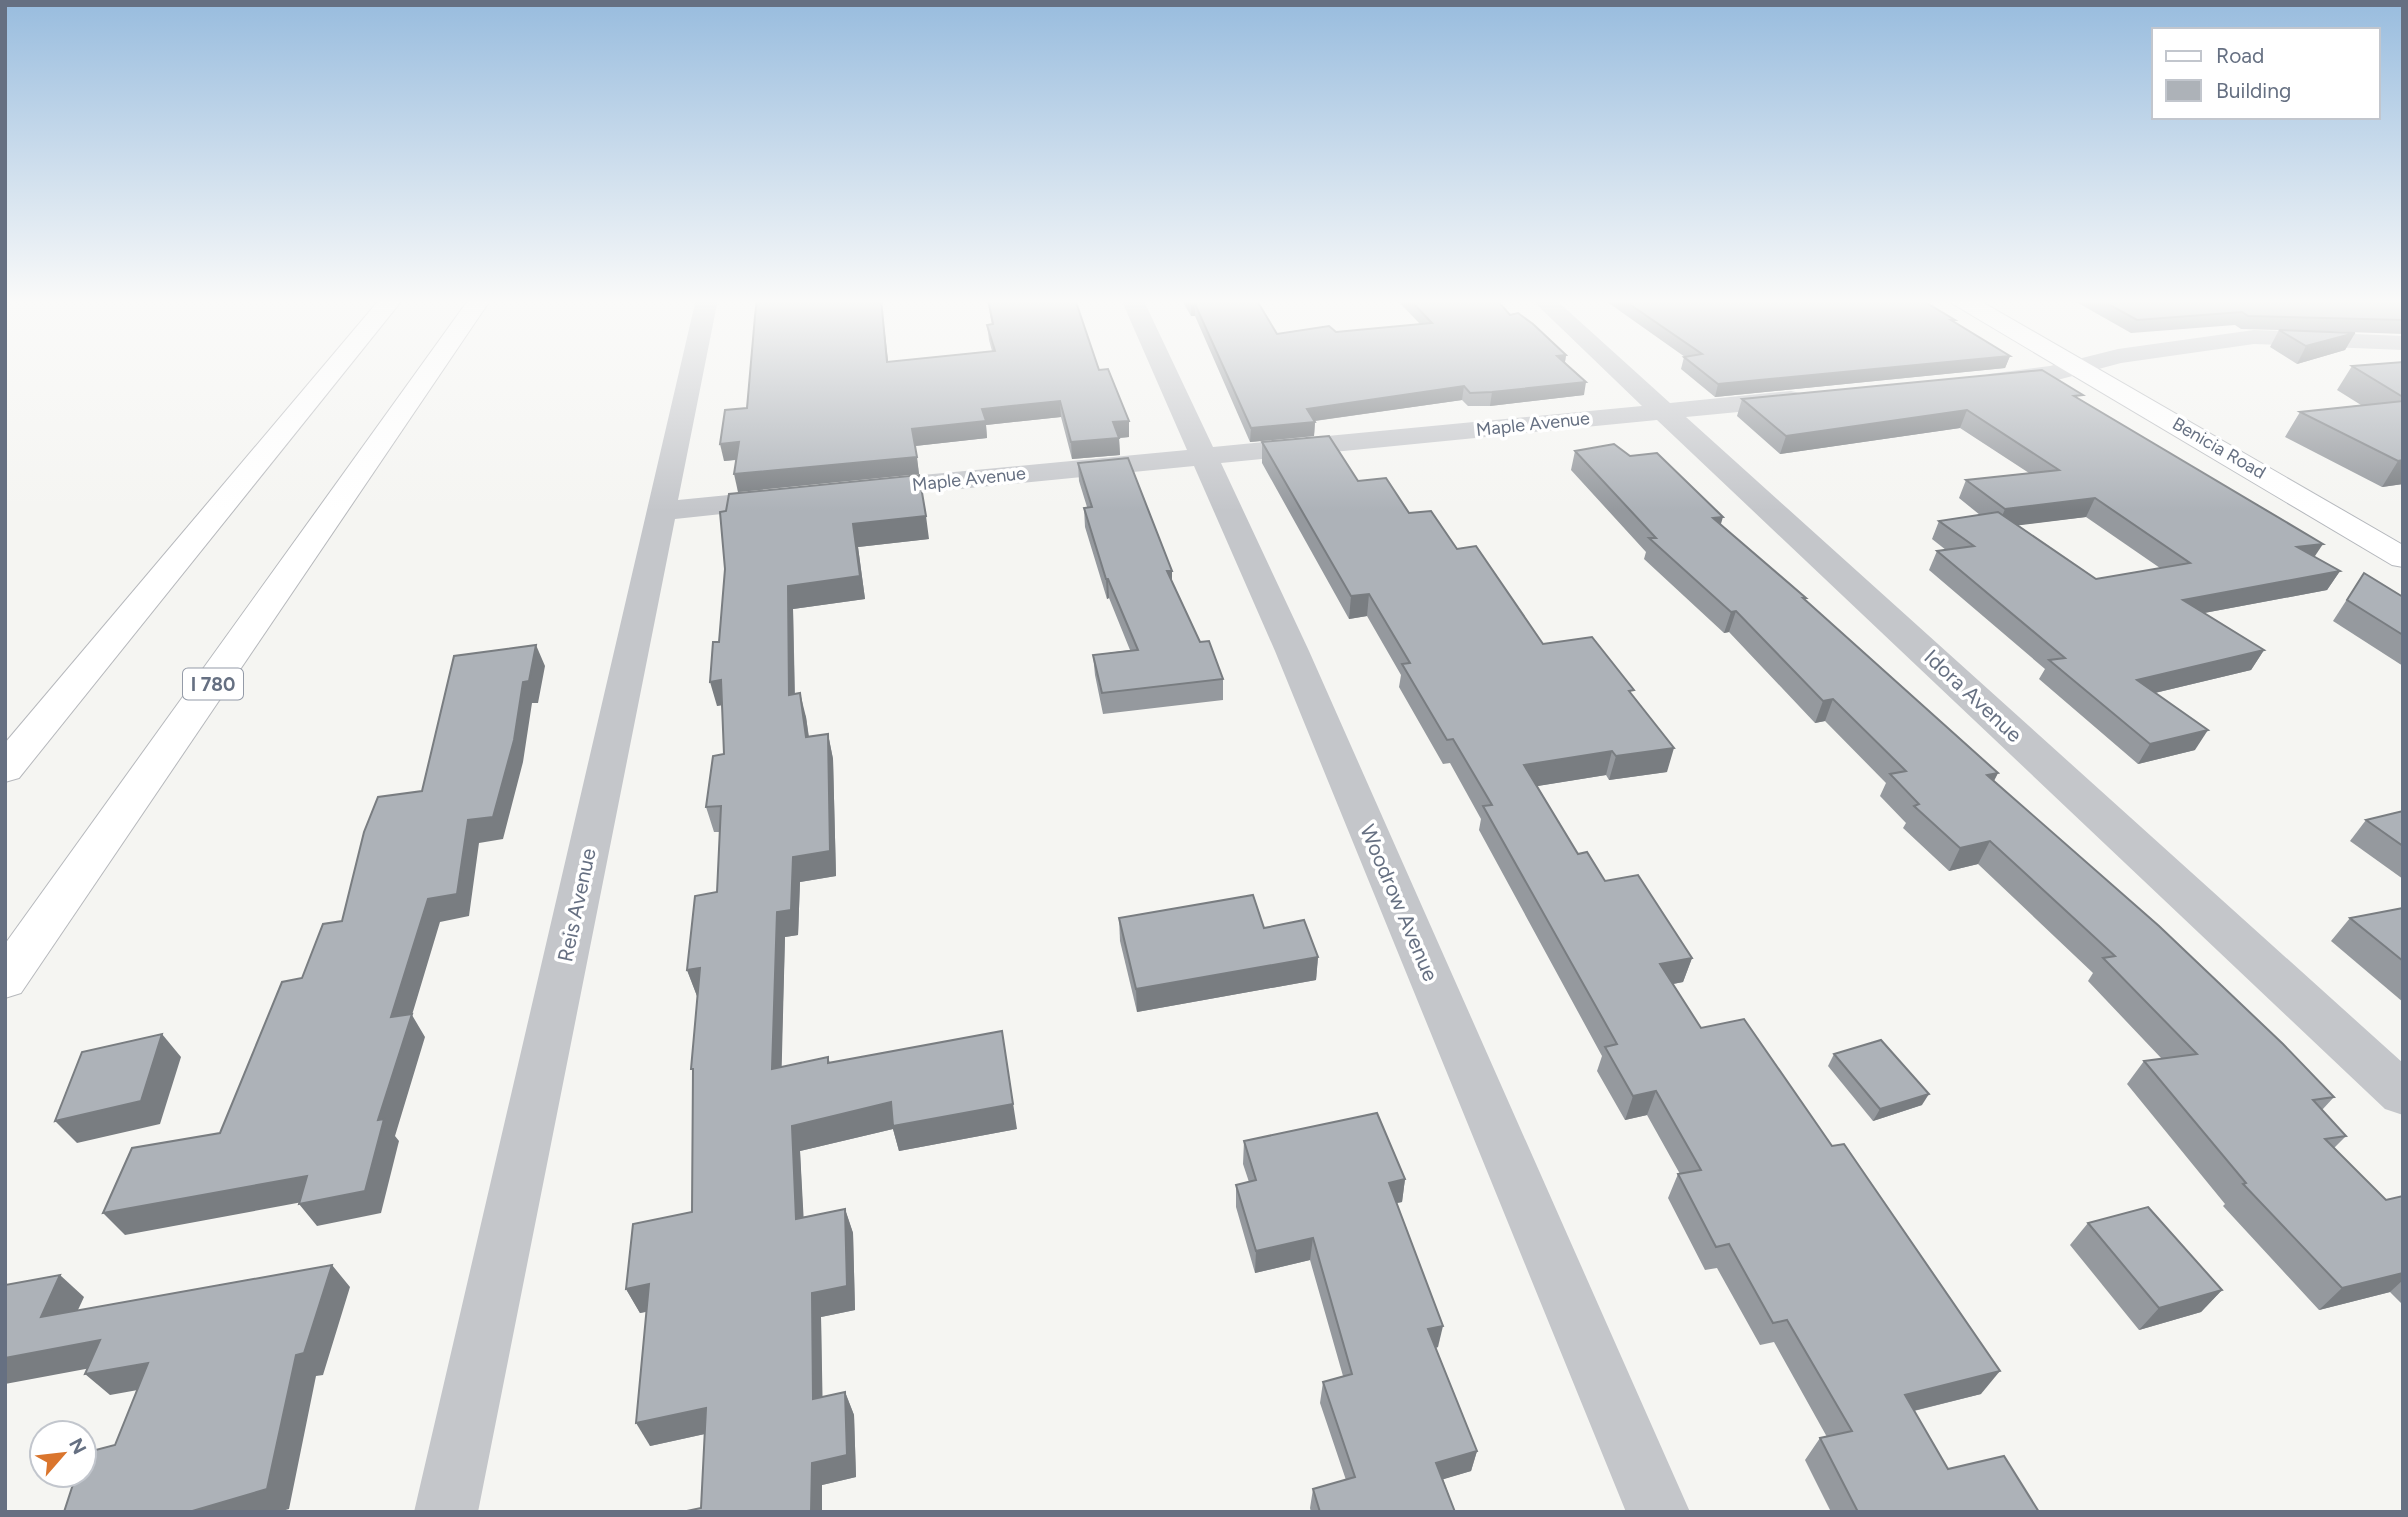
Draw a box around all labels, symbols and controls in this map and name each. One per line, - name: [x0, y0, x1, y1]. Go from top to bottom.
- legend: [2152, 28, 2380, 119]
- text: Road: [2216, 43, 2264, 68]
- text: Building: [2216, 78, 2291, 103]
- street label: Maple Avenue: [1475, 407, 1591, 441]
- street label: Benicia Road: [2168, 412, 2270, 484]
- street label: Maple Avenue: [911, 462, 1027, 496]
- street label: Idora Avenue: [1919, 644, 2027, 747]
- road number: I 780: [183, 668, 243, 699]
- street label: Woodrow Avenue: [1355, 821, 1444, 985]
- street label: Reis Avenue: [552, 846, 601, 964]
- north arrow: [28, 1419, 98, 1489]
- text: N: [64, 1434, 91, 1458]

